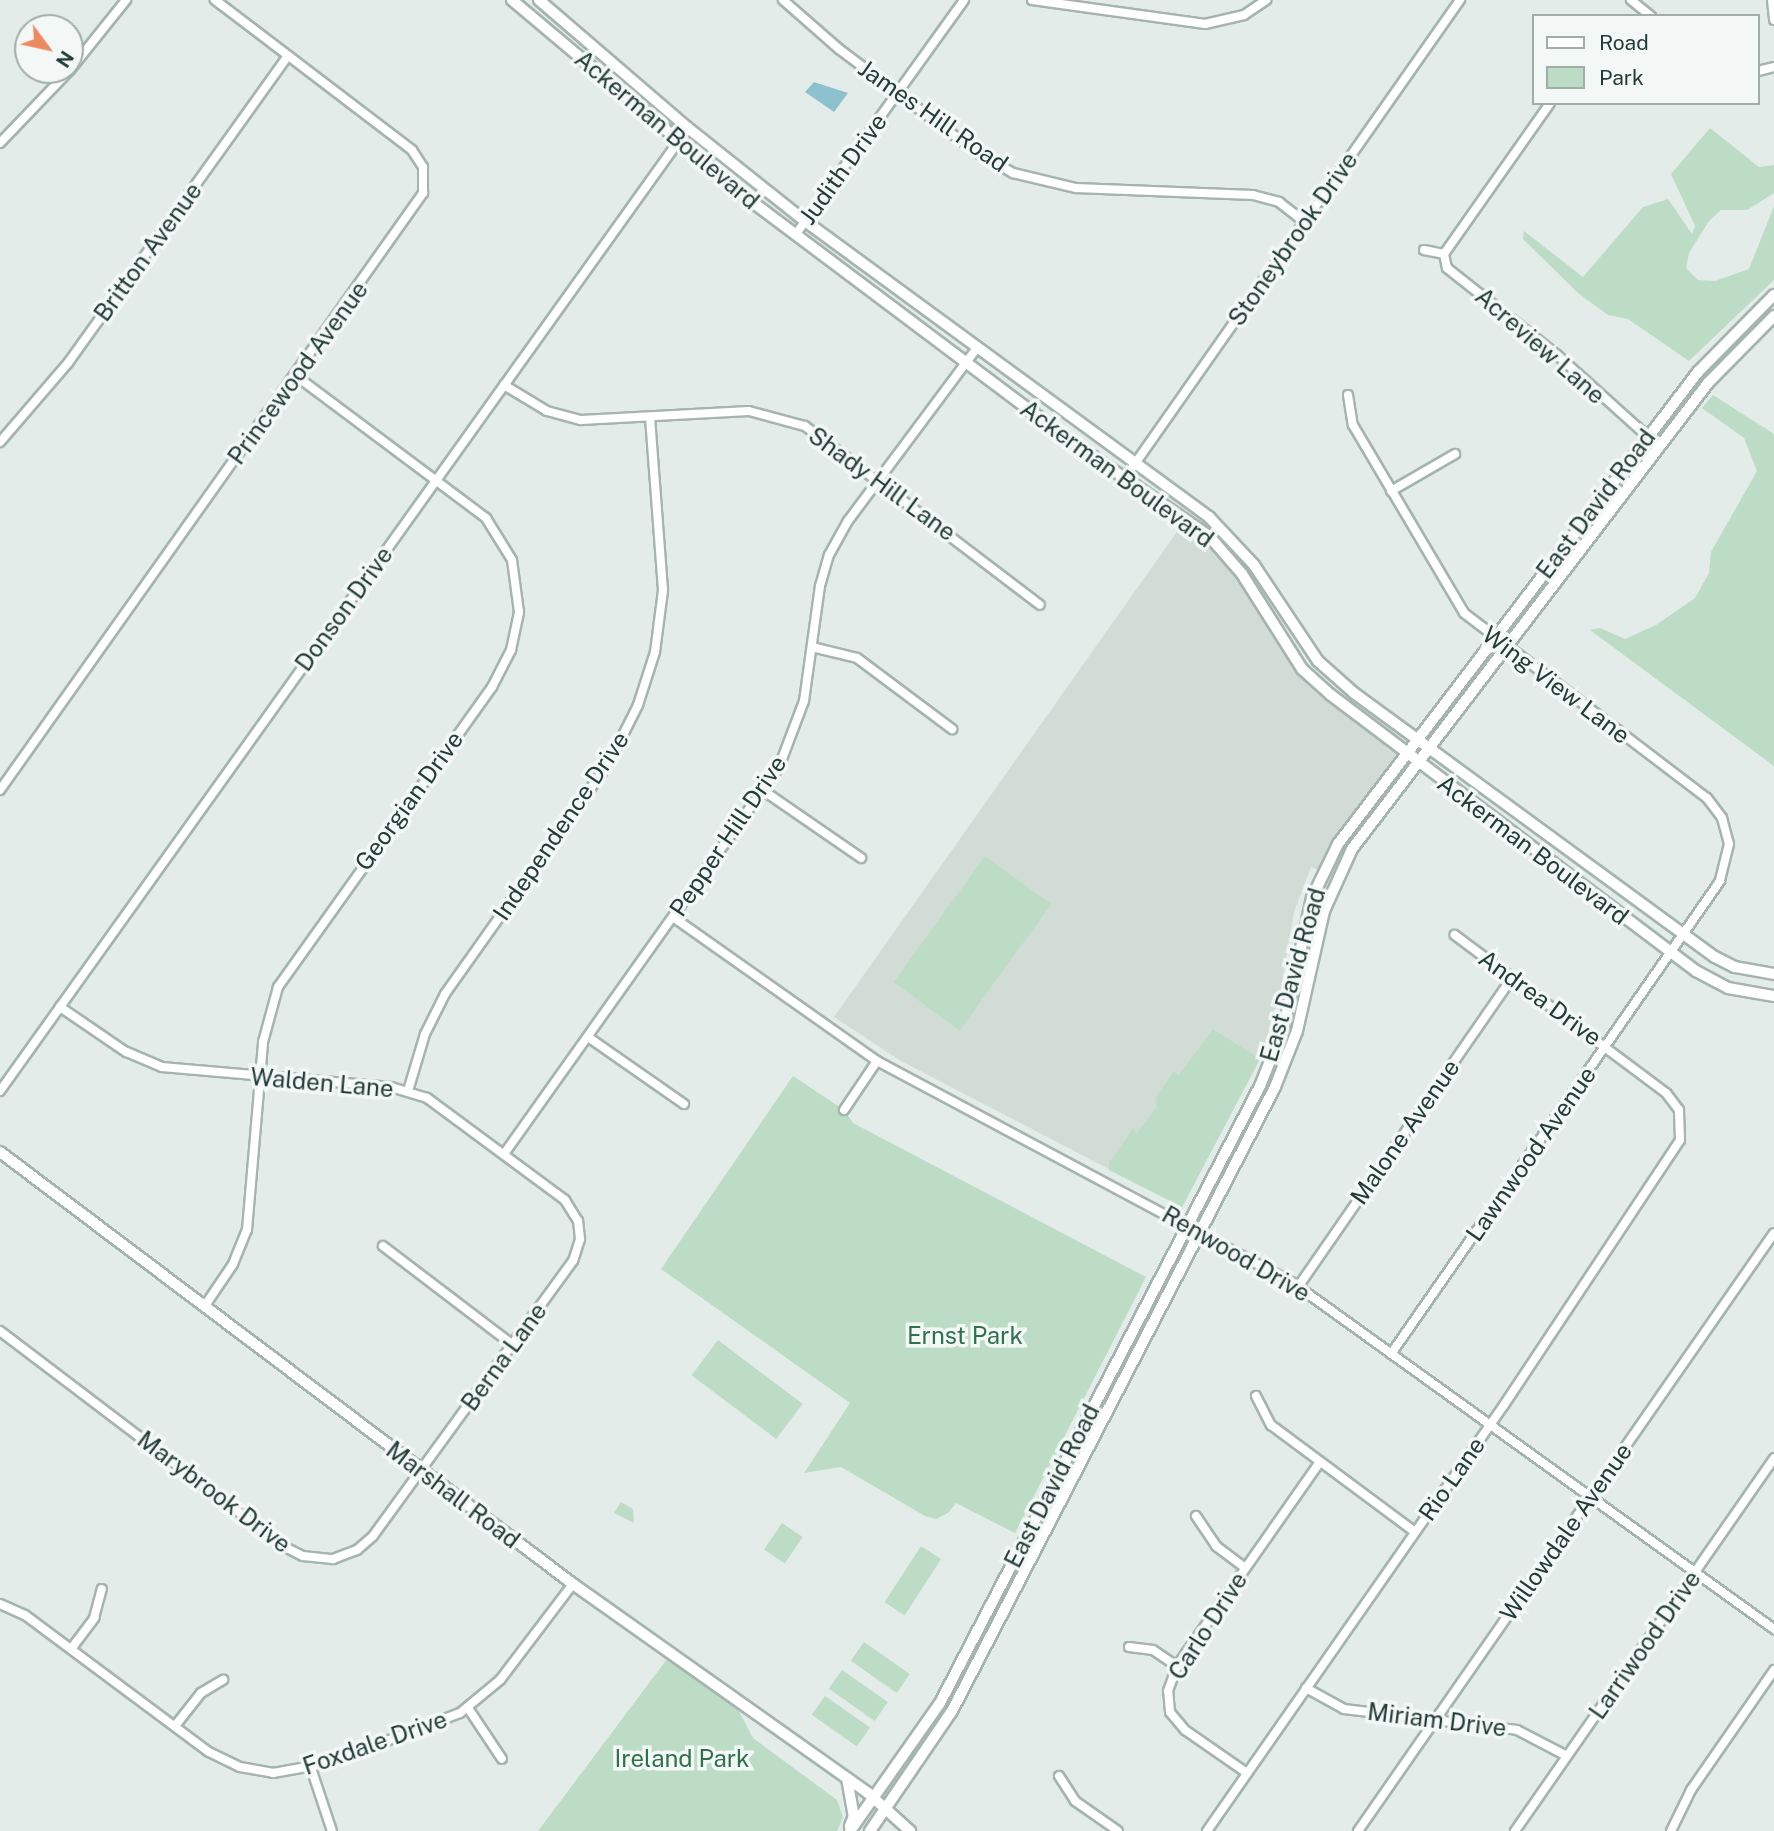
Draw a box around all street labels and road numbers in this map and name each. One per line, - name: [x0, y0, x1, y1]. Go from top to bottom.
- street label: Ackerman Boulevard: [569, 45, 765, 215]
- street label: James Hill Road: [853, 54, 1013, 178]
- street label: Judith Drive: [793, 108, 893, 230]
- street label: Stoneybrook Drive: [1222, 146, 1364, 332]
- street label: Britton Avenue: [88, 177, 208, 327]
- street label: Princewood Avenue: [222, 276, 374, 470]
- street label: Acreview Lane: [1469, 282, 1611, 410]
- street label: Ackerman Boulevard: [1015, 394, 1219, 554]
- street label: Shady Hill Lane: [803, 421, 961, 547]
- street label: East David Road: [1530, 424, 1662, 584]
- street label: Donson Drive: [289, 541, 399, 677]
- street label: Wing View Lane: [1476, 620, 1636, 750]
- street label: Georgian Drive: [349, 726, 469, 876]
- street label: Independence Drive: [487, 726, 635, 926]
- street label: Pepper Hill Drive: [664, 750, 792, 922]
- street label: Ackerman Boulevard: [1432, 769, 1634, 931]
- street label: East David Road: [1254, 885, 1332, 1065]
- street label: Andrea Drive: [1473, 944, 1607, 1052]
- street label: Malone Avenue: [1344, 1054, 1466, 1210]
- street label: Lawnwood Avenue: [1460, 1061, 1602, 1247]
- street label: Walden Lane: [249, 1062, 395, 1104]
- street label: Renwood Drive: [1157, 1200, 1315, 1308]
- street label: Berna Lane: [455, 1297, 553, 1417]
- street label: East David Road: [998, 1400, 1106, 1572]
- street label: Marybrook Drive: [132, 1425, 296, 1559]
- street label: Rio Lane: [1413, 1432, 1491, 1526]
- street label: Marshall Road: [381, 1435, 525, 1555]
- street label: Willowdale Avenue: [1494, 1438, 1638, 1626]
- street label: Larriwood Drive: [1583, 1565, 1707, 1725]
- street label: Carlo Drive: [1163, 1567, 1253, 1685]
- street label: Miriam Drive: [1366, 1697, 1508, 1743]
- street label: Foxdale Drive: [299, 1705, 451, 1781]

